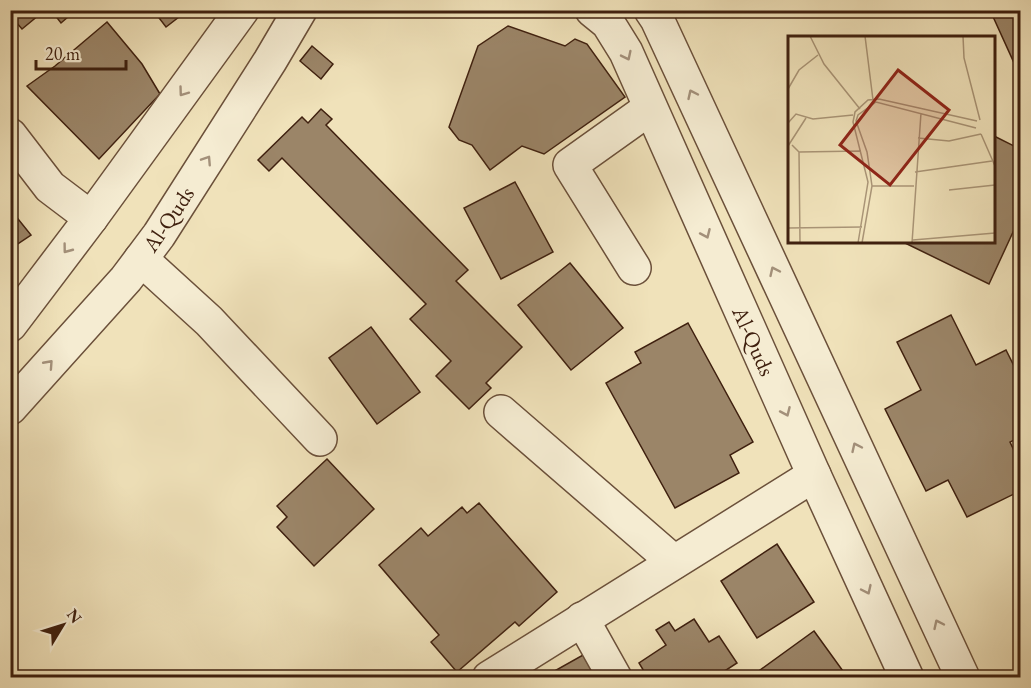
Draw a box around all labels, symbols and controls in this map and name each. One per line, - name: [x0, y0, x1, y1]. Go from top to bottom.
- scale bar: [36, 33, 126, 71]
- inset map: [788, 36, 995, 243]
- text: 20 m: [45, 42, 80, 65]
- one-way arrow: [620, 50, 632, 61]
- one-way arrow: [179, 85, 190, 96]
- one-way arrow: [687, 89, 699, 100]
- one-way arrow: [199, 156, 210, 167]
- street label: Al-Quds: [135, 181, 201, 259]
- one-way arrow: [699, 228, 711, 239]
- one-way arrow: [64, 242, 75, 253]
- one-way arrow: [770, 266, 782, 277]
- street label: Al-Quds: [725, 301, 782, 381]
- one-way arrow: [42, 360, 53, 371]
- one-way arrow: [778, 406, 790, 417]
- one-way arrow: [852, 443, 864, 454]
- one-way arrow: [859, 583, 871, 594]
- north arrow: [33, 595, 93, 655]
- text: N: [62, 605, 87, 628]
- one-way arrow: [934, 620, 946, 631]

